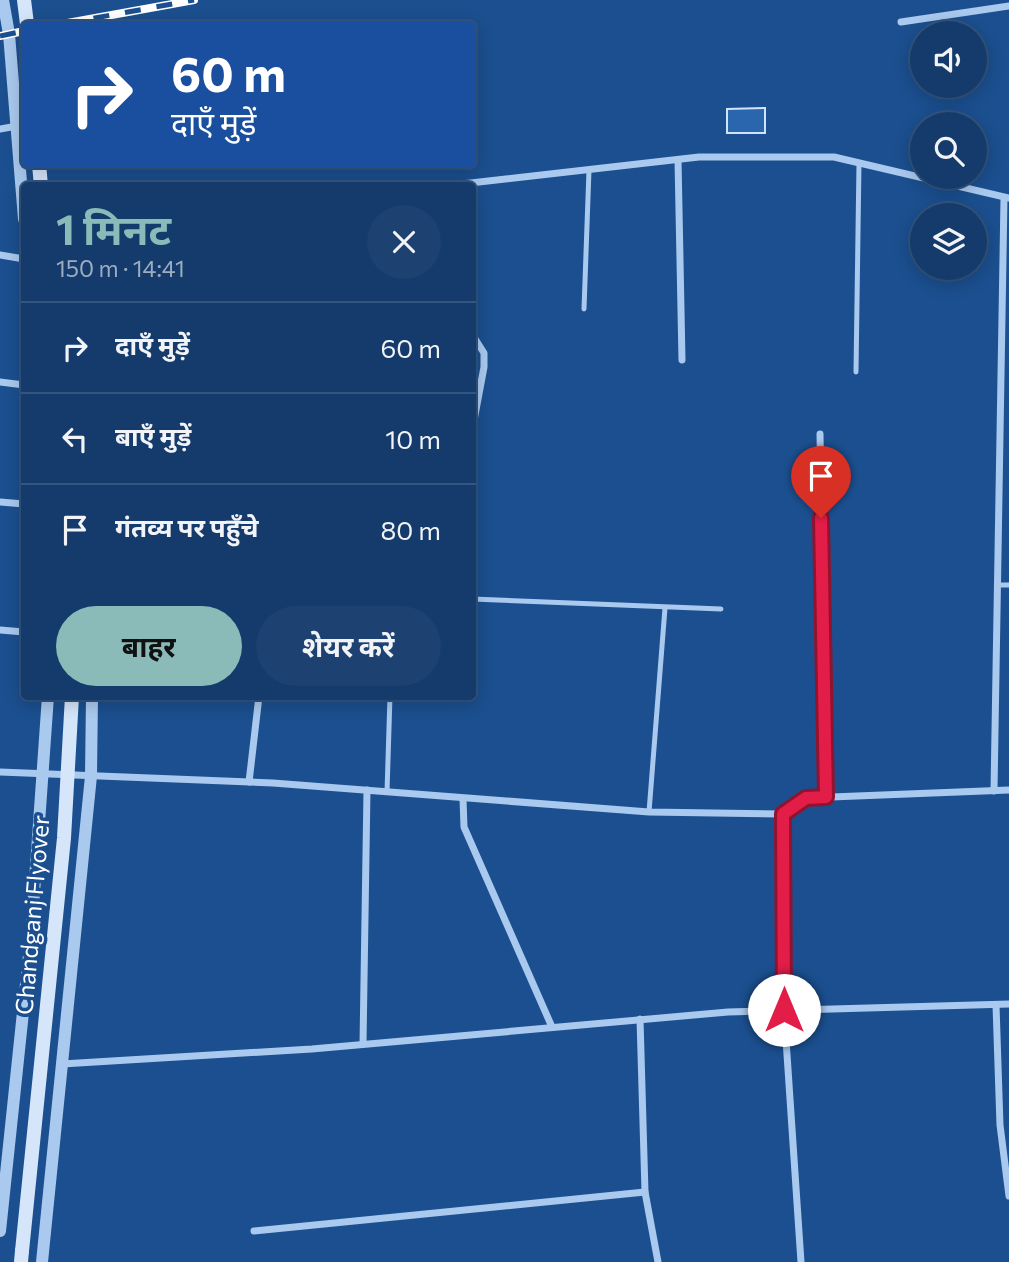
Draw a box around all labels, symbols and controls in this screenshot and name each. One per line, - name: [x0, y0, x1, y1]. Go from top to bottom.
- map controls: [910, 21, 987, 280]
- button: sound: [910, 21, 987, 98]
- text: 60 m: [171, 42, 286, 102]
- icon: right: [56, 49, 147, 140]
- text: दाएँ मुड़ें: [171, 102, 256, 142]
- button: search: [910, 112, 987, 189]
- text: 1 मिनट: [56, 202, 171, 254]
- button: layers: [910, 203, 987, 280]
- button: close: [367, 205, 441, 279]
- text: 150 m · 14:41: [56, 254, 185, 282]
- icon: right: [56, 329, 94, 367]
- text: दाएँ मुड़ें: [115, 329, 190, 360]
- text: 60 m: [381, 332, 441, 363]
- icon: left: [56, 420, 94, 458]
- text: बाएँ मुड़ें: [115, 420, 191, 451]
- text: 10 m: [385, 423, 441, 454]
- pin: [791, 446, 851, 518]
- icon: arrive: [802, 457, 840, 495]
- icon: arrive: [56, 511, 94, 549]
- text: गंतव्य पर पहुँचे: [115, 511, 259, 542]
- text: 80 m: [381, 514, 441, 545]
- button: बाहर: [56, 606, 242, 686]
- button: शेयर करें: [256, 606, 441, 686]
- street label: Chandganj Flyover: [8, 814, 55, 1016]
- position arrow: [747, 973, 821, 1047]

